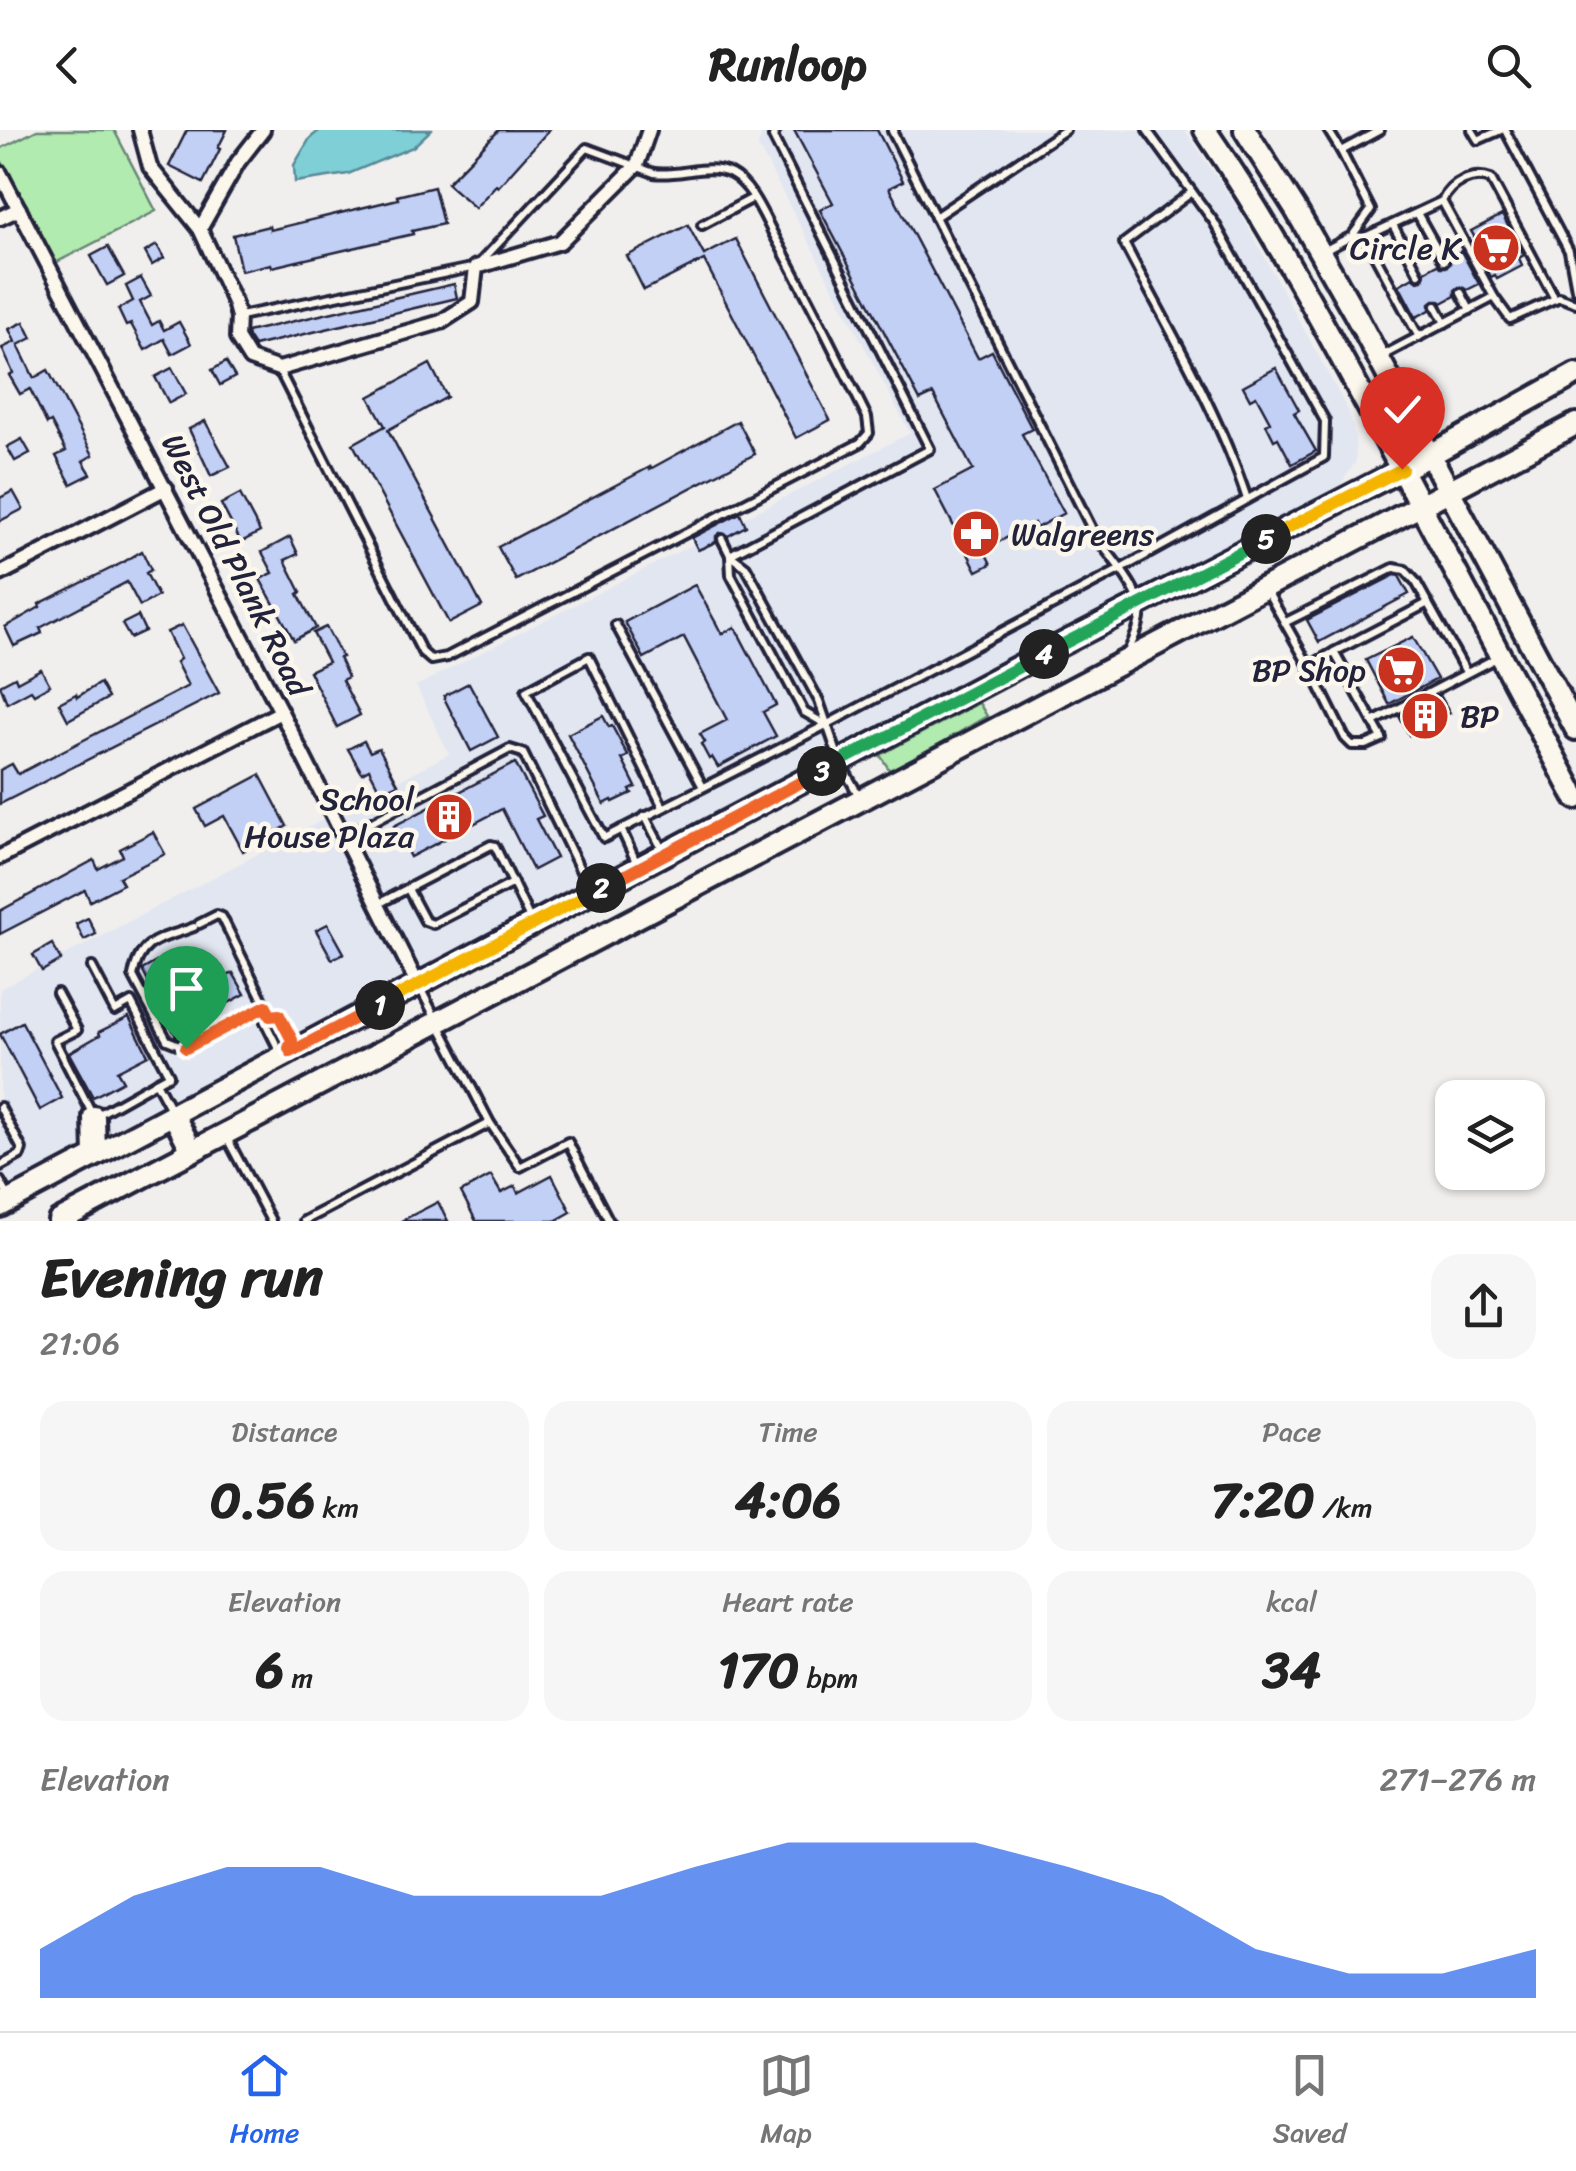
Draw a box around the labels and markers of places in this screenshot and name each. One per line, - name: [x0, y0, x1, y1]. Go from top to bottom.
- place label: Circle K: [1350, 220, 1463, 277]
- supermarket icon: Circle K: [1470, 222, 1522, 274]
- pin: [1360, 367, 1445, 470]
- place label: Walgreens: [1011, 506, 1154, 563]
- pharmacy icon: Walgreens: [950, 508, 1002, 560]
- pin: 5: [1241, 514, 1291, 564]
- pin: 4: [1019, 629, 1069, 679]
- place label: BP Shop: [1252, 642, 1366, 699]
- supermarket icon: BP Shop: [1375, 644, 1427, 696]
- place label: BP: [1460, 688, 1499, 745]
- building icon: BP: [1399, 690, 1451, 742]
- pin: 3: [797, 746, 847, 796]
- place label: School House Plaza: [244, 771, 415, 865]
- building icon: School House Plaza: [423, 791, 475, 843]
- pin: 2: [576, 863, 626, 913]
- pin: [144, 946, 229, 1049]
- pin: 1: [355, 980, 405, 1030]

